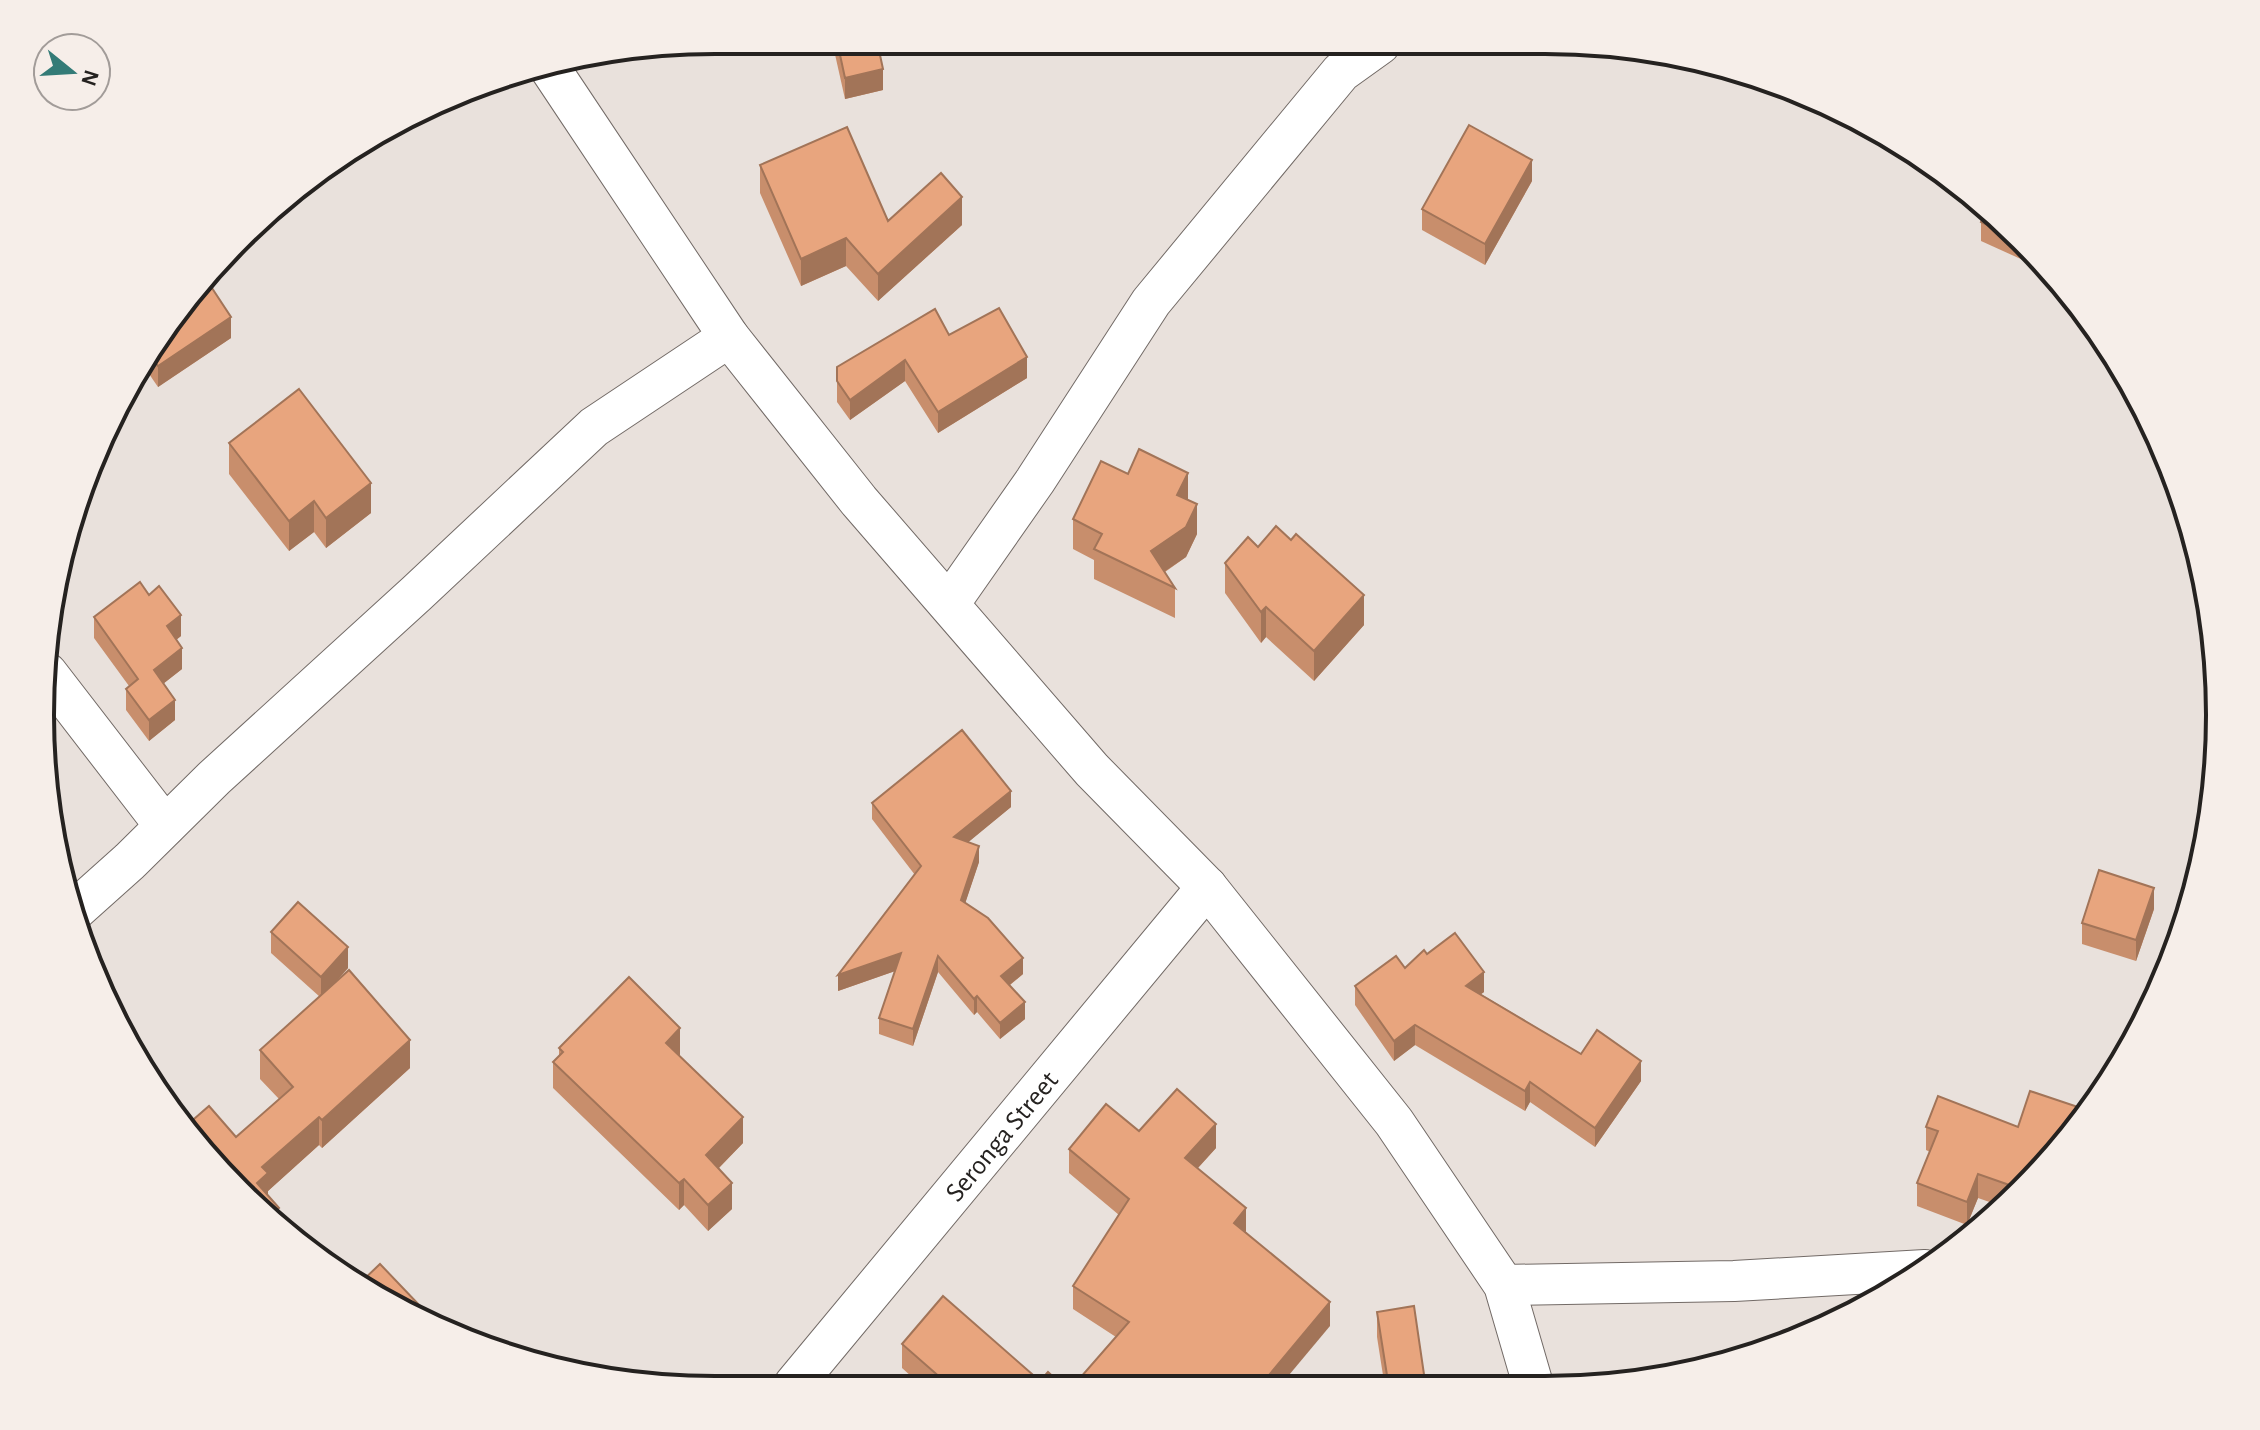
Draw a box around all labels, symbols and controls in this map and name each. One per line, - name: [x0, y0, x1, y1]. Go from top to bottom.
- north arrow: [32, 32, 112, 112]
- text: N: [77, 67, 103, 89]
- street label: Seronga Street: [941, 1067, 1064, 1207]

